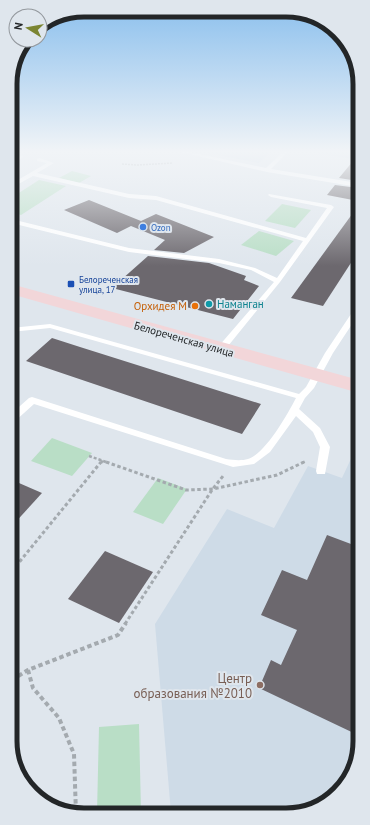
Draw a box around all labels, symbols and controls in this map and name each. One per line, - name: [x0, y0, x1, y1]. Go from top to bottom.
- north arrow: [8, 8, 48, 48]
- text: N: [11, 21, 26, 31]
- marker: Ozon: [138, 222, 148, 232]
- place label: Ozon: [151, 222, 171, 233]
- place label: Белореченская улица, 17: [79, 274, 138, 295]
- marker: Белореченская улица, 17: [66, 279, 76, 289]
- place label: Наманган: [217, 297, 264, 311]
- place label: Орхидея М: [134, 299, 187, 313]
- marker: Наманган: [204, 299, 214, 309]
- marker: Орхидея М: [190, 301, 200, 311]
- street label: Белореченская улица: [133, 318, 235, 360]
- place label: Центр образования №2010: [134, 670, 252, 702]
- marker: Центр образования №2010: [255, 680, 265, 690]

